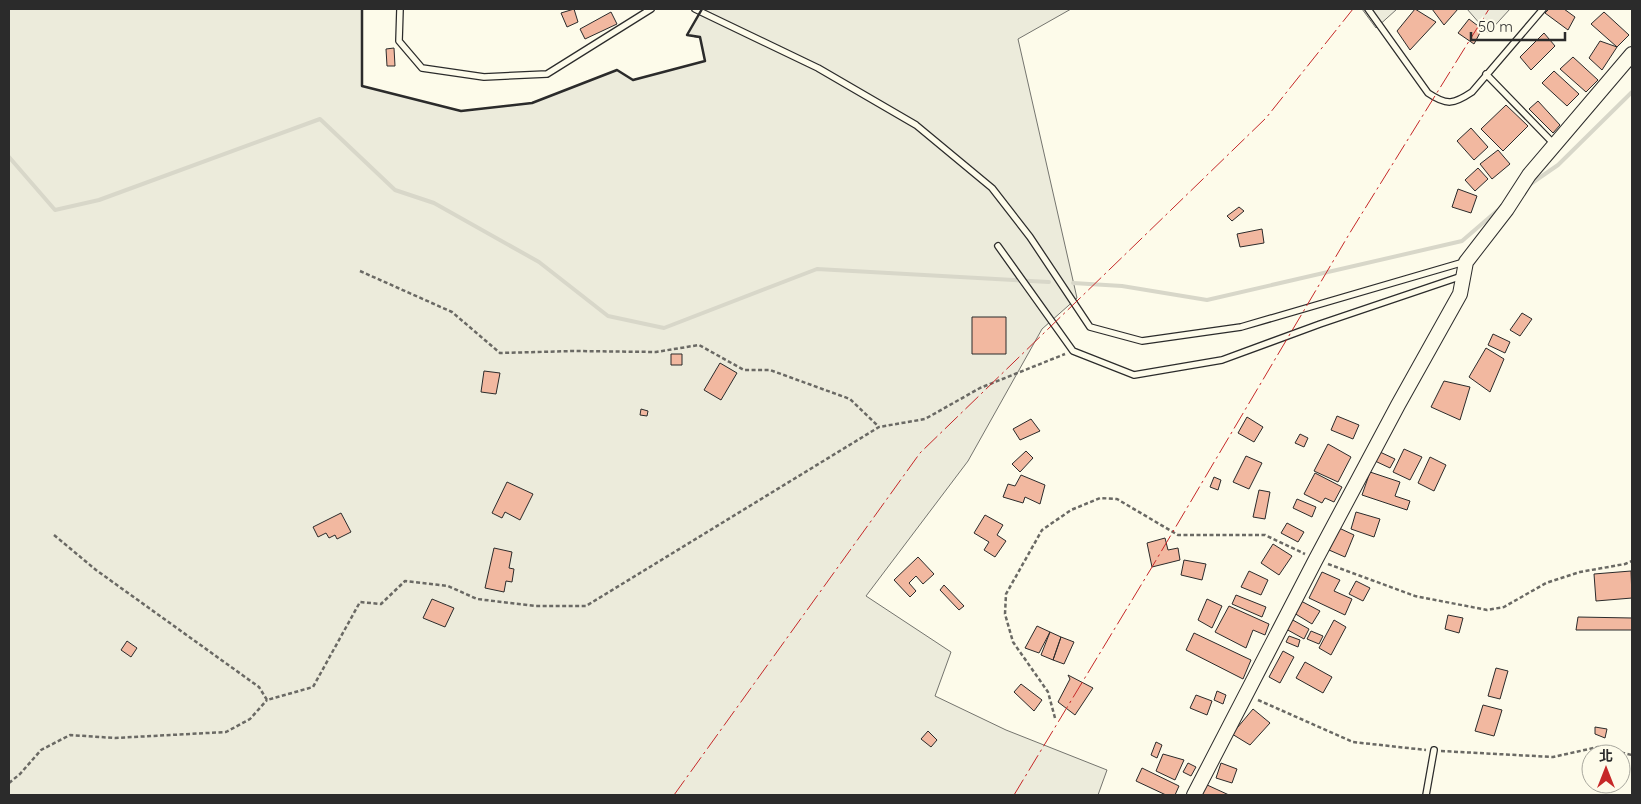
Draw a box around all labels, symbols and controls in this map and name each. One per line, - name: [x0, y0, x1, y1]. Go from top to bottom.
- scale bar: [1471, 10, 1565, 42]
- text: 50 m: [1478, 17, 1513, 36]
- north arrow: [1581, 744, 1631, 794]
- text: 北: [1599, 747, 1613, 765]

